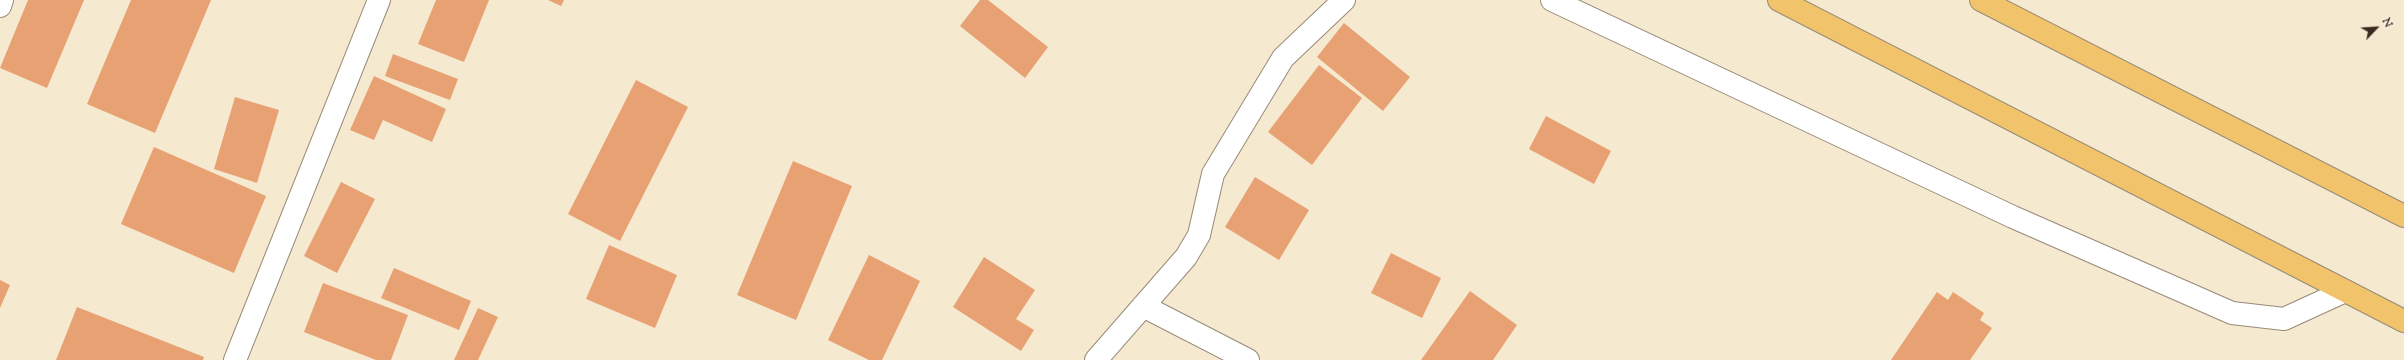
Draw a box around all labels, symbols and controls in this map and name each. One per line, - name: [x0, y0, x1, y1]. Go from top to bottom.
- north arrow: [2356, 8, 2396, 48]
- text: N: [2378, 16, 2396, 30]

